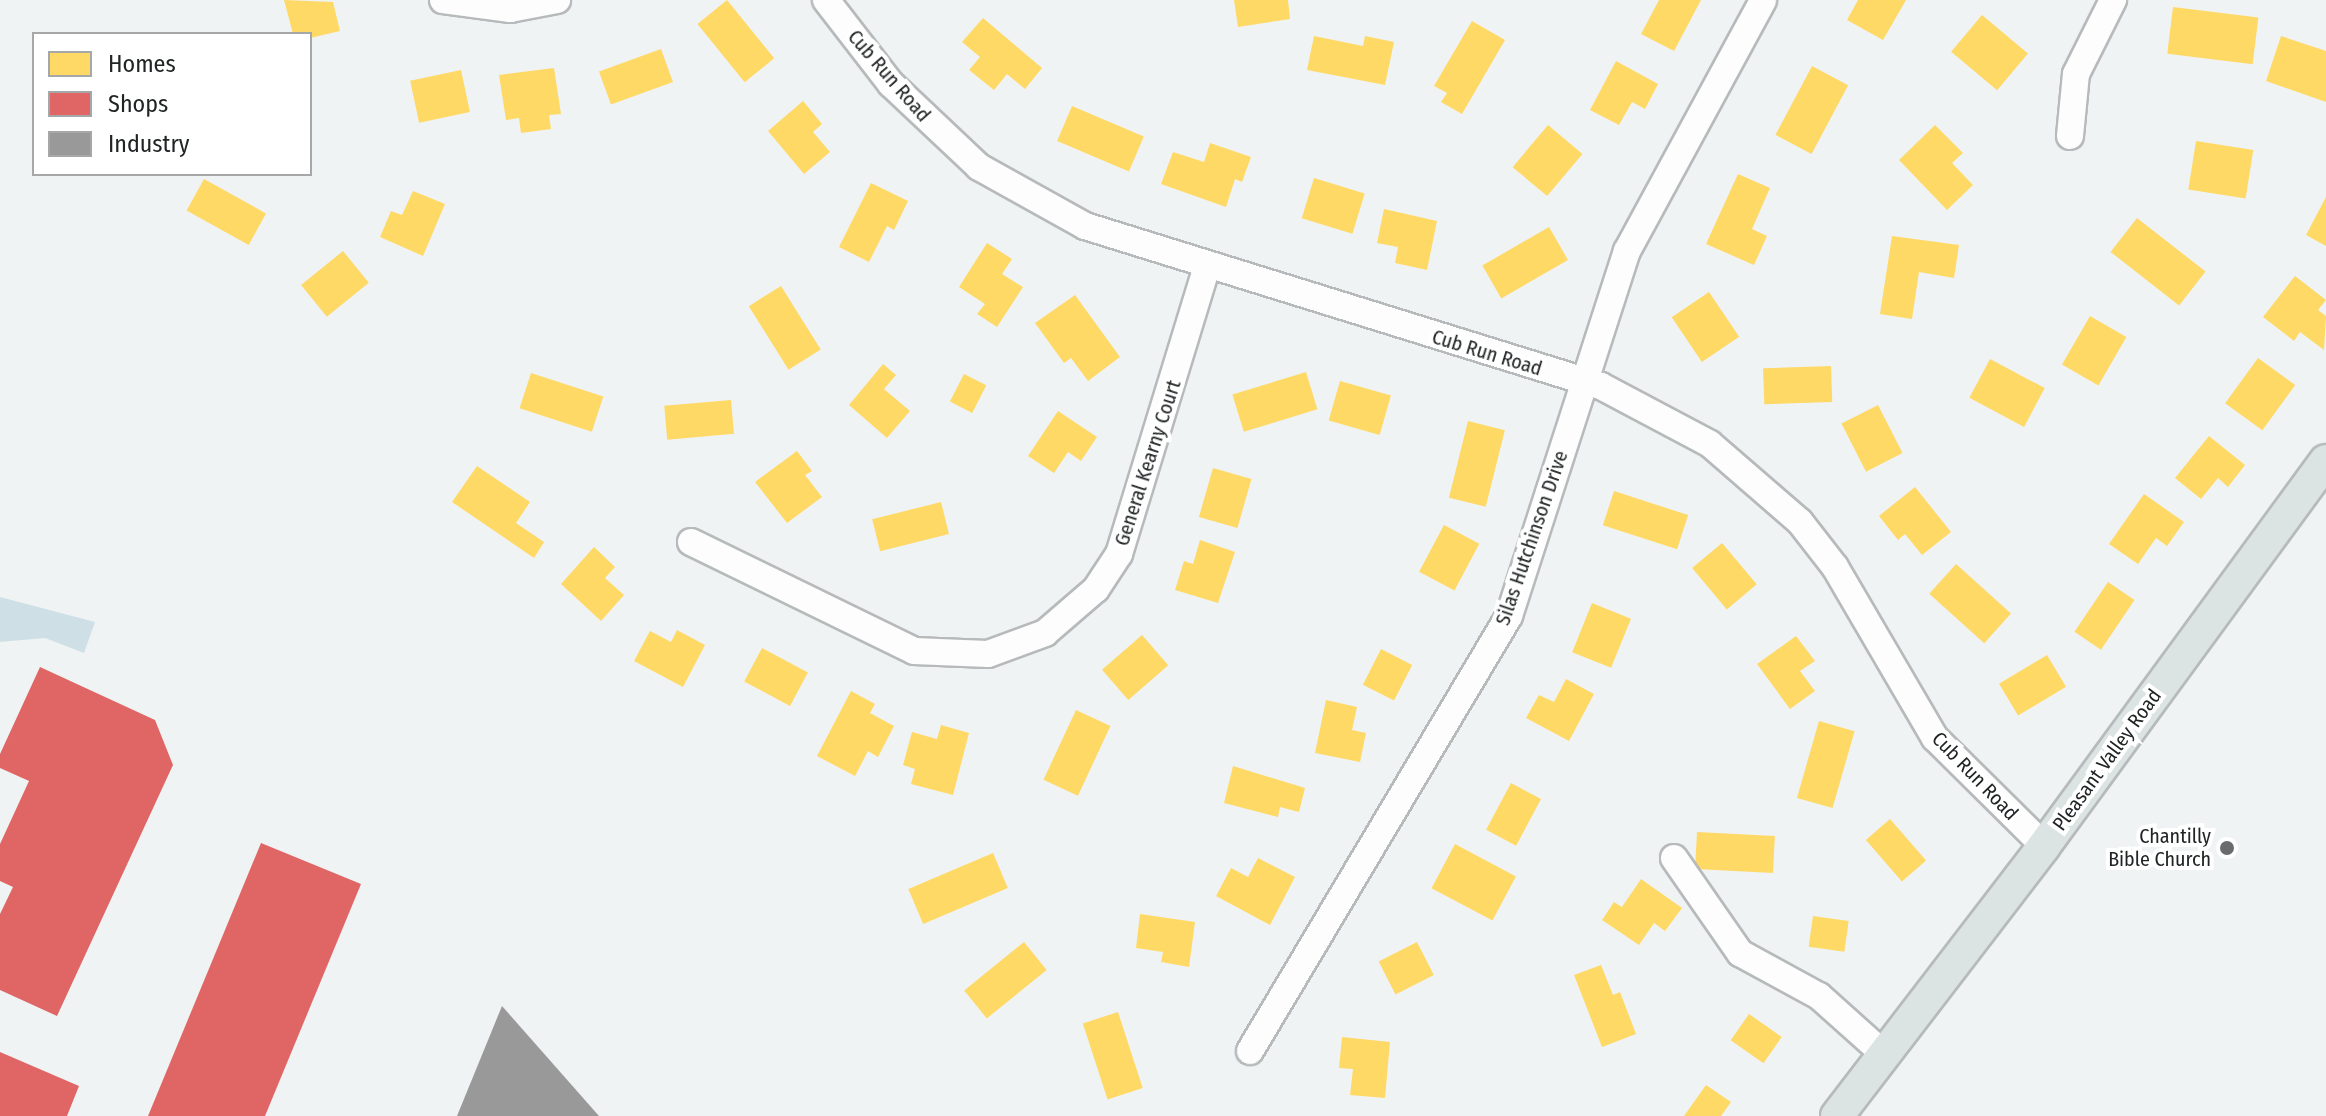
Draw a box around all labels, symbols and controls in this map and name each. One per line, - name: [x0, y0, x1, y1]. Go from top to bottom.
- street label: Cub Run Road: [843, 25, 935, 127]
- legend: [32, 32, 312, 176]
- text: Homes: [108, 50, 176, 78]
- text: Shops: [108, 90, 168, 118]
- text: Industry: [108, 130, 190, 158]
- street label: Cub Run Road: [1429, 325, 1545, 381]
- street label: General Kearny Court: [1110, 377, 1186, 549]
- street label: Silas Hutchinson Drive: [1491, 447, 1573, 629]
- street label: Pleasant Valley Road: [2048, 685, 2166, 835]
- street label: Cub Run Road: [1927, 727, 2023, 825]
- place label: Chantilly Bible Church: [2108, 824, 2211, 871]
- marker: Chantilly Bible Church: [2218, 839, 2236, 857]

